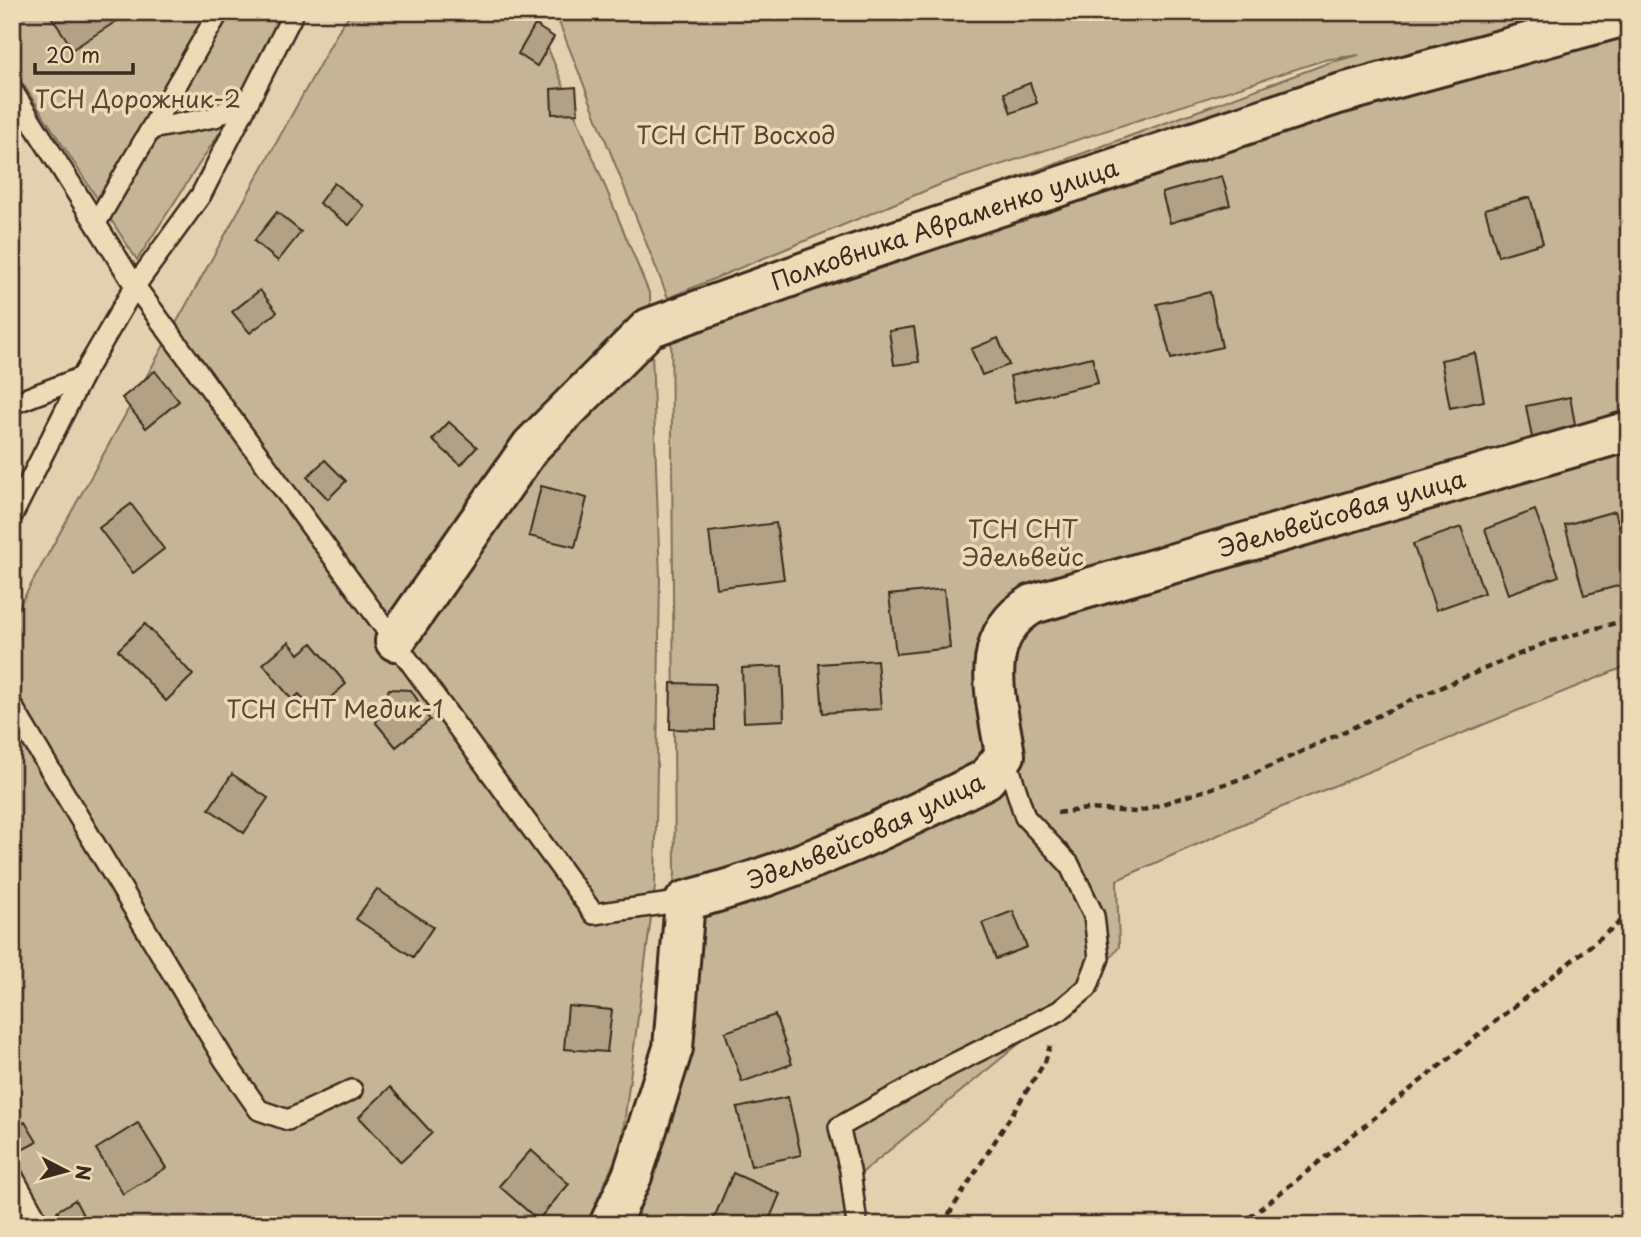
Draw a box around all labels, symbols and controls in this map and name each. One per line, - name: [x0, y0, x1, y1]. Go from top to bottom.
- scale bar: [35, 32, 133, 76]
- text: 20 m: [46, 38, 100, 70]
- park label: ТСН Дорожник-2: [35, 80, 241, 116]
- park label: ТСН СНТ Восход: [637, 116, 835, 152]
- street label: Полковника Авраменко улица: [766, 148, 1123, 299]
- street label: Эдельвейсовая улица: [1214, 459, 1469, 565]
- park label: ТСН СНТ Эдельвейс: [962, 510, 1084, 574]
- park label: ТСН СНТ Медик-1: [227, 690, 443, 726]
- street label: Эдельвейсовая улица: [742, 763, 990, 898]
- north arrow: [32, 1136, 102, 1206]
- text: N: [69, 1164, 99, 1182]

